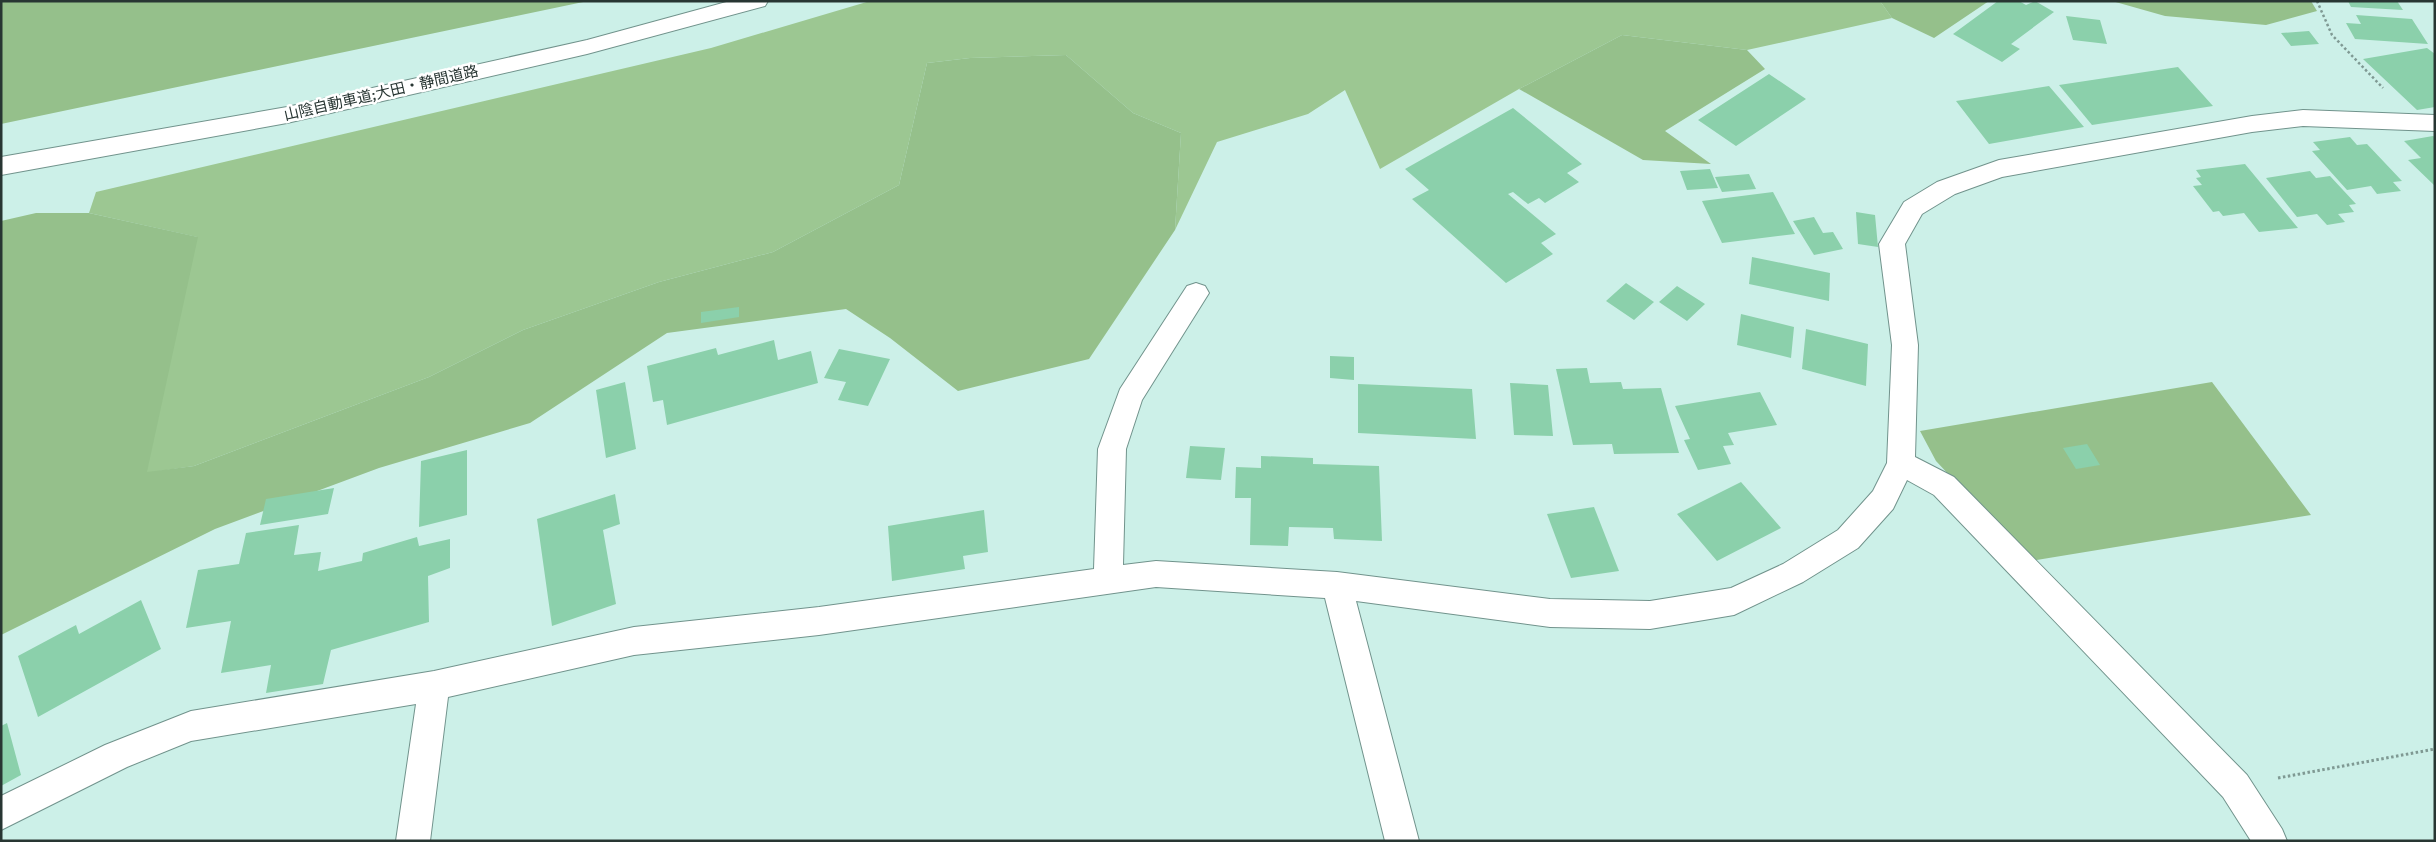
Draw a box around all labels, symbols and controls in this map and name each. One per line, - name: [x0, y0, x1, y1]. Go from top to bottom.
- street label: 山陰自動車道;大田・静間道路: [282, 62, 480, 124]

